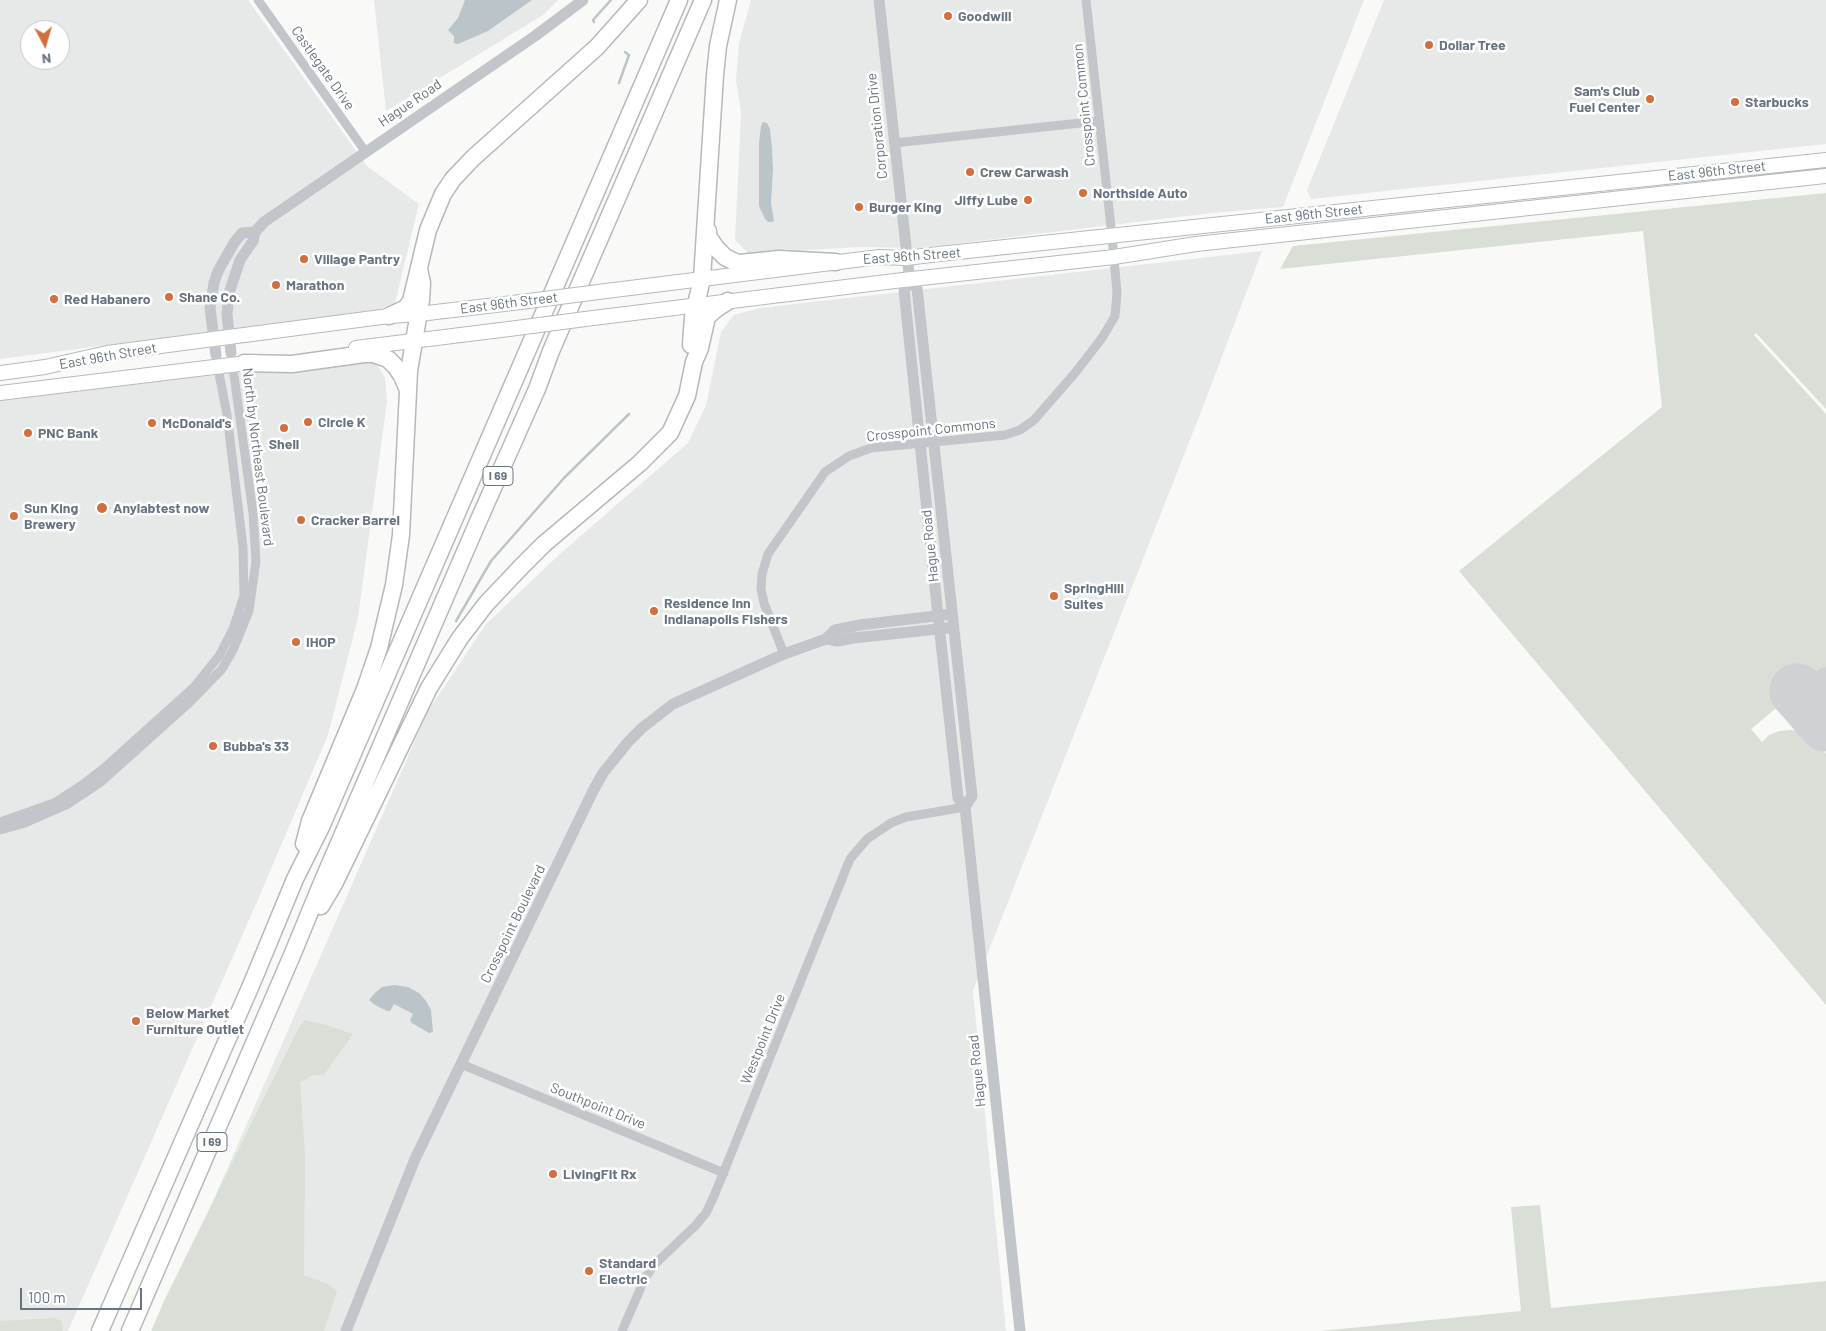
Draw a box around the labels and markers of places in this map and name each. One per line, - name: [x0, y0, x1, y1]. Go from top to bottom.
- place label: Goodwill: [958, 8, 1011, 24]
- marker: Goodwill: [942, 10, 954, 22]
- place label: Dollar Tree: [1439, 37, 1506, 53]
- marker: Dollar Tree: [1423, 39, 1435, 51]
- place label: Sam's Club Fuel Center: [1569, 83, 1640, 115]
- marker: Sam's Club Fuel Center: [1644, 93, 1656, 105]
- place label: Starbucks: [1745, 94, 1809, 110]
- marker: Starbucks: [1729, 96, 1741, 108]
- place label: Crew Carwash: [980, 164, 1069, 180]
- marker: Crew Carwash: [964, 166, 976, 178]
- place label: Northside Auto: [1093, 185, 1188, 201]
- marker: Northside Auto: [1077, 187, 1089, 199]
- place label: Jiffy Lube: [954, 192, 1018, 208]
- marker: Jiffy Lube: [1022, 194, 1034, 206]
- place label: Burger King: [869, 199, 942, 215]
- marker: Burger King: [853, 201, 865, 213]
- place label: Village Pantry: [314, 251, 400, 267]
- marker: Village Pantry: [298, 253, 310, 265]
- place label: Marathon: [286, 277, 344, 293]
- marker: Marathon: [270, 279, 282, 291]
- place label: Shane Co.: [179, 289, 240, 305]
- place label: Red Habanero: [64, 291, 151, 307]
- marker: Shane Co.: [163, 291, 175, 303]
- marker: Red Habanero: [48, 293, 60, 305]
- place label: Circle K: [318, 414, 365, 430]
- place label: McDonald's: [162, 415, 231, 431]
- marker: Circle K: [302, 416, 314, 428]
- marker: McDonald's: [146, 417, 158, 429]
- marker: Shell: [278, 422, 290, 434]
- place label: PNC Bank: [38, 425, 98, 441]
- marker: PNC Bank: [22, 427, 34, 439]
- place label: Shell: [269, 436, 299, 452]
- place label: Sun King Brewery: [24, 500, 78, 532]
- place label: Anylabtest now: [113, 500, 209, 516]
- marker: Anylabtest now: [95, 501, 109, 515]
- marker: Sun King Brewery: [8, 510, 20, 522]
- place label: Cracker Barrel: [311, 512, 400, 528]
- marker: Cracker Barrel: [295, 514, 307, 526]
- place label: SpringHill Suites: [1064, 580, 1124, 612]
- marker: SpringHill Suites: [1048, 590, 1060, 602]
- place label: Residence Inn Indianapolis Fishers: [664, 595, 788, 628]
- marker: Residence Inn Indianapolis Fishers: [648, 605, 660, 617]
- place label: IHOP: [306, 634, 335, 650]
- marker: IHOP: [290, 636, 302, 648]
- place label: Bubba's 33: [223, 738, 289, 754]
- marker: Bubba's 33: [207, 740, 219, 752]
- place label: Below Market Furniture Outlet: [146, 1005, 244, 1038]
- marker: Below Market Furniture Outlet: [130, 1015, 142, 1027]
- place label: LivingFit Rx: [563, 1166, 637, 1182]
- marker: LivingFit Rx: [547, 1168, 559, 1180]
- place label: Standard Electric: [599, 1255, 656, 1288]
- marker: Standard Electric: [583, 1265, 595, 1277]

